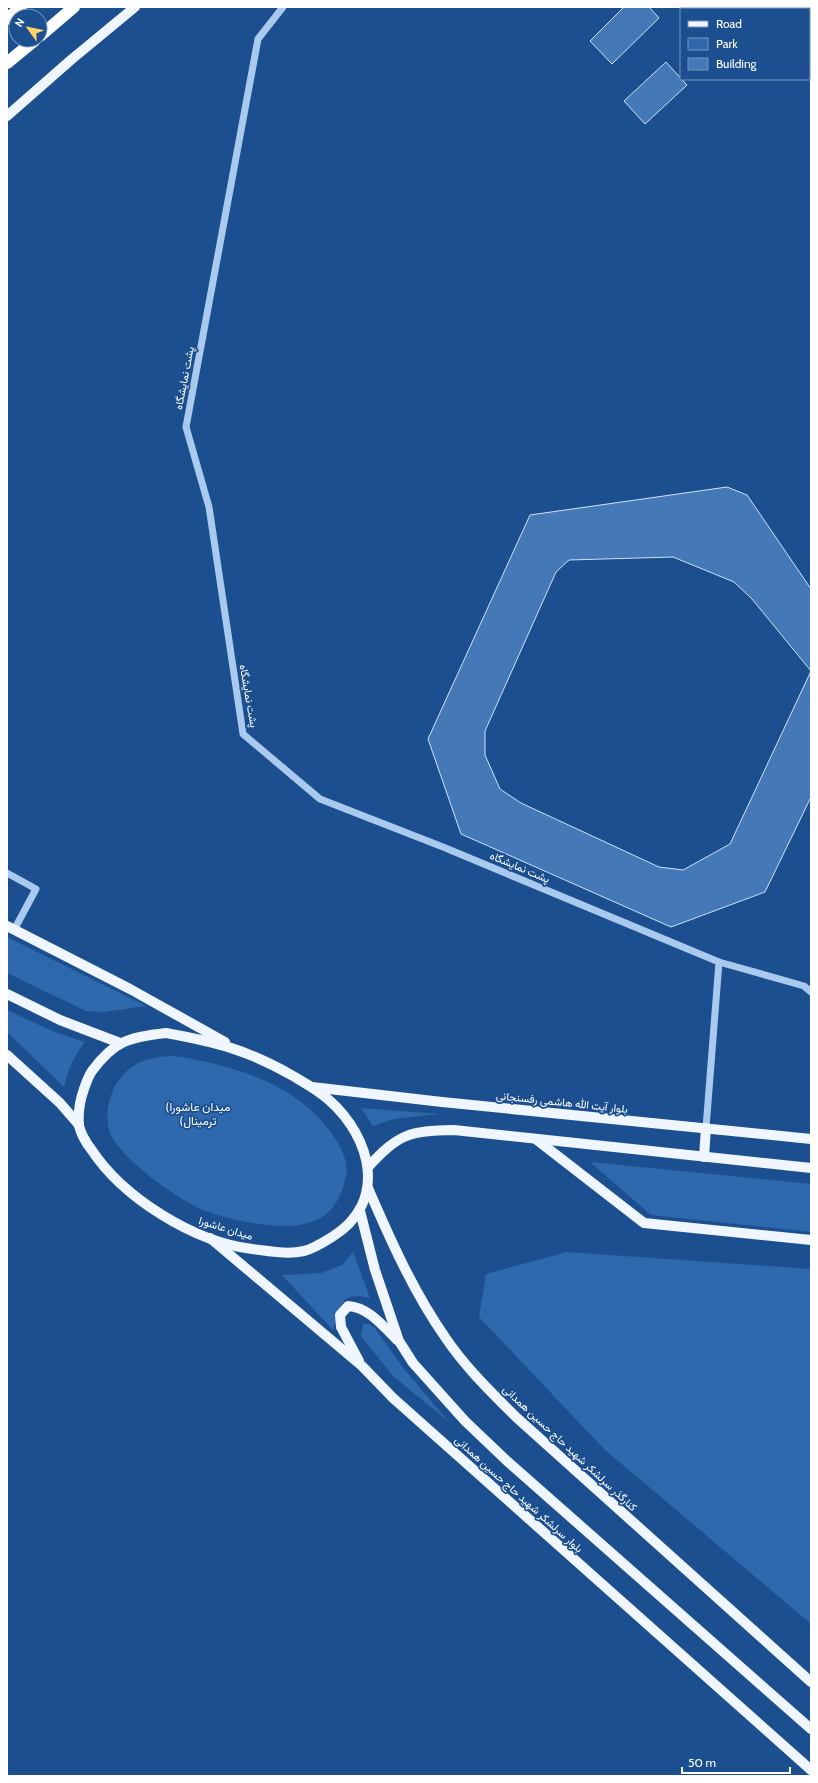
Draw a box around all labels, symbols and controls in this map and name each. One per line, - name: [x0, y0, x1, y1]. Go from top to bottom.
- north arrow: [8, 8, 48, 48]
- legend: [680, 8, 810, 80]
- text: N: [12, 15, 28, 30]
- text: Road: [716, 16, 742, 31]
- text: Park: [716, 36, 738, 51]
- text: Building: [716, 56, 758, 71]
- street label: پشت نمایشگاه: [171, 345, 198, 411]
- street label: پشت نمایشگاه: [236, 663, 261, 729]
- street label: پشت نمایشگاه: [487, 848, 552, 887]
- street label: بلوار آیت الله هاشمی رفسنجانی: [495, 1088, 629, 1116]
- district label: (میدان عاشورا (ترمینال: [166, 1099, 230, 1129]
- street label: میدان عاشورا: [197, 1213, 255, 1243]
- street label: کنارگذر سرلشکر شهید حاج حسین همدانی: [499, 1382, 640, 1515]
- street label: بلوار سرلشکر شهید حاج حسین همدانی: [451, 1433, 586, 1556]
- scale bar: [682, 1749, 790, 1775]
- text: 50 m: [688, 1755, 716, 1770]

